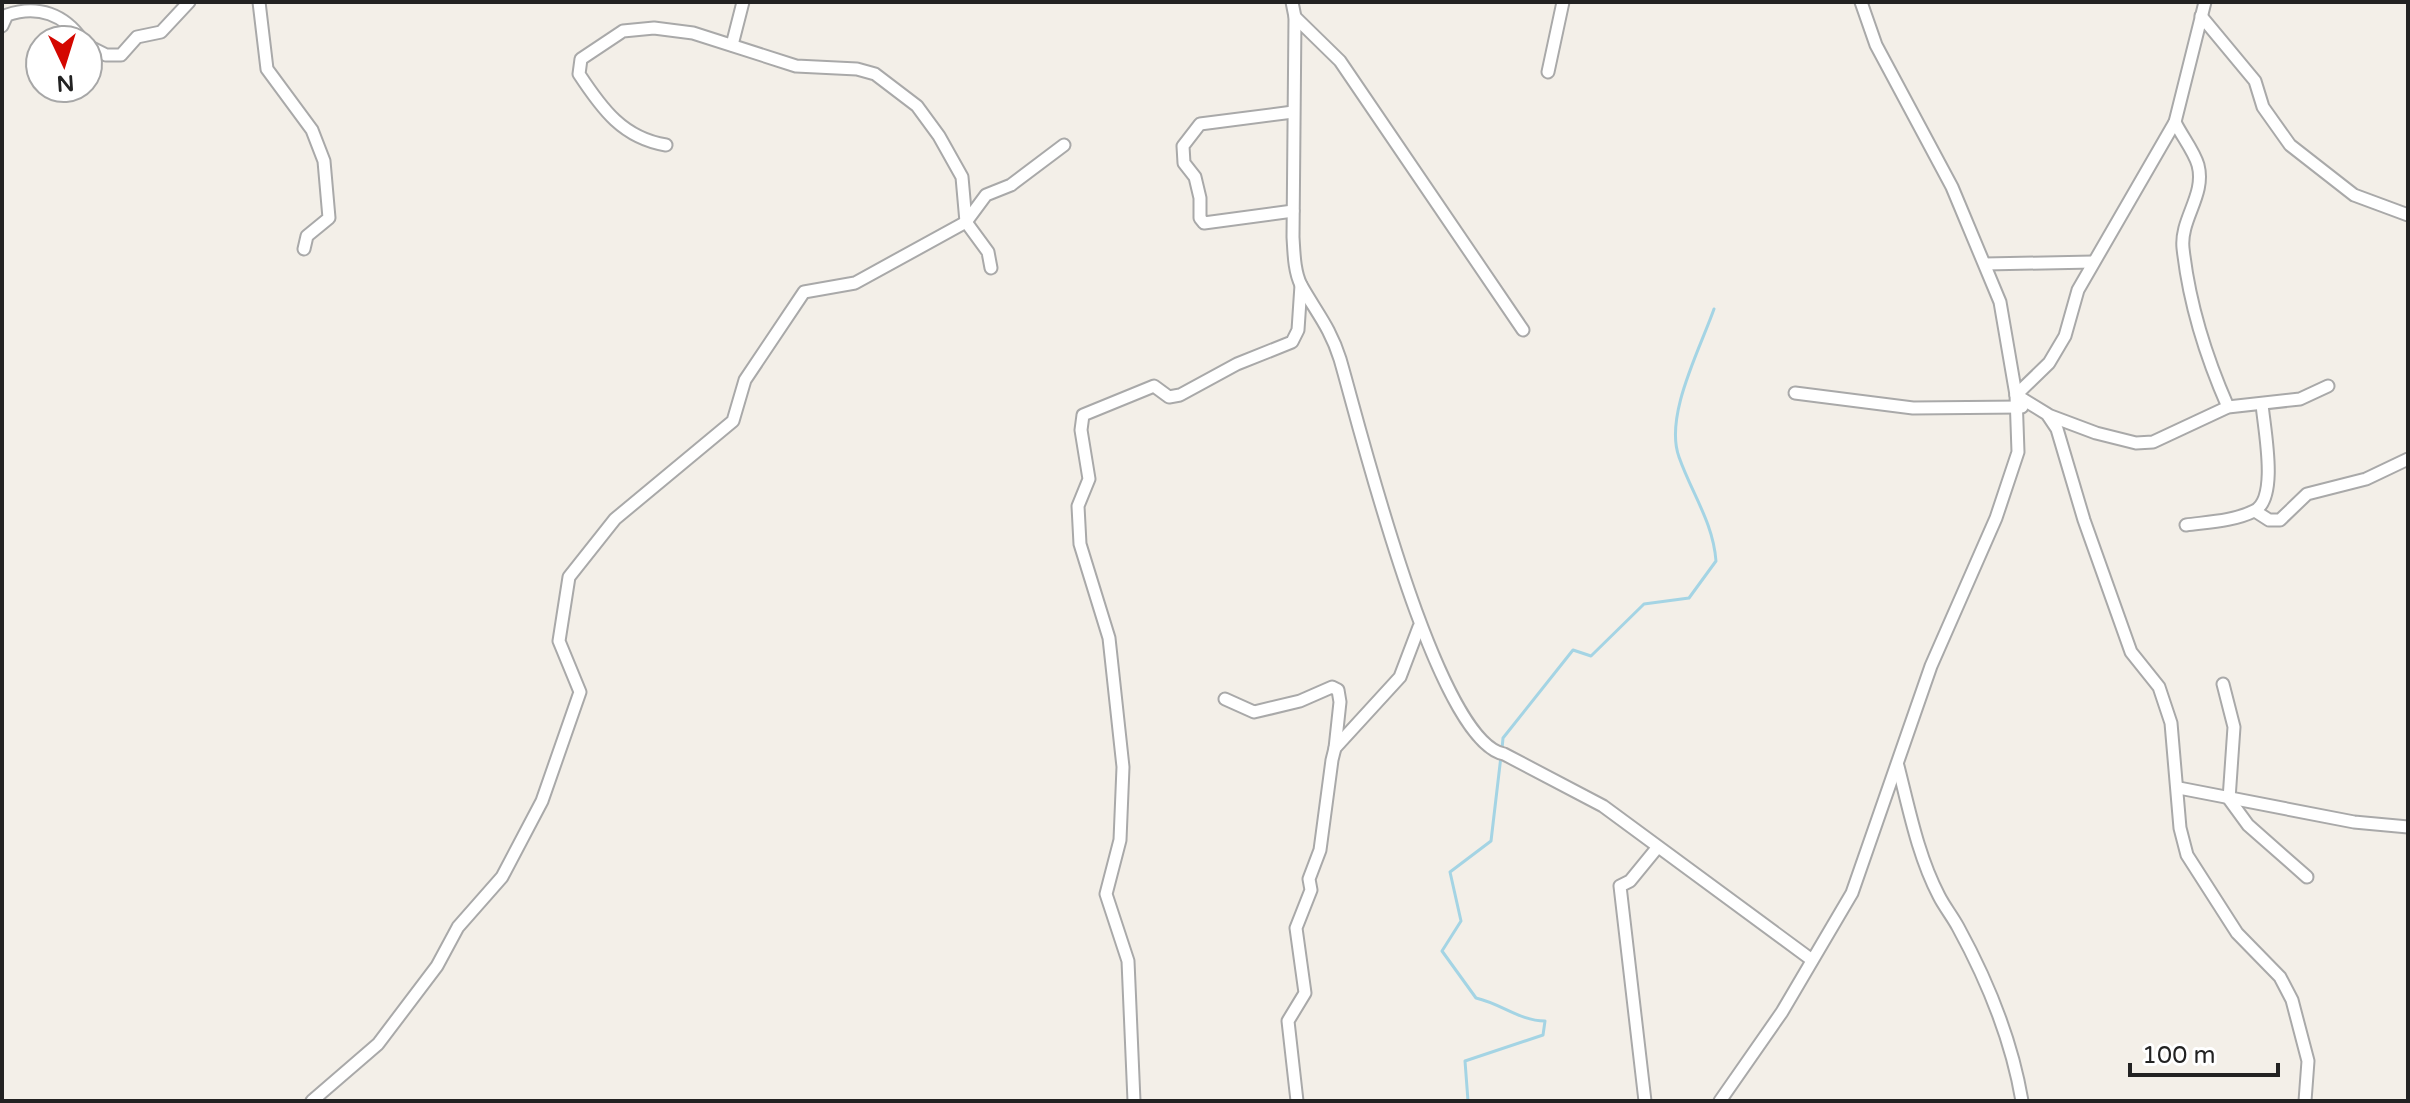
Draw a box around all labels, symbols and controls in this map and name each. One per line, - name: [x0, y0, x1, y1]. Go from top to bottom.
- north arrow: [24, 24, 104, 104]
- text: N: [56, 69, 75, 97]
- scale bar: [2130, 1027, 2278, 1077]
- text: 100 m: [2142, 1041, 2216, 1070]

